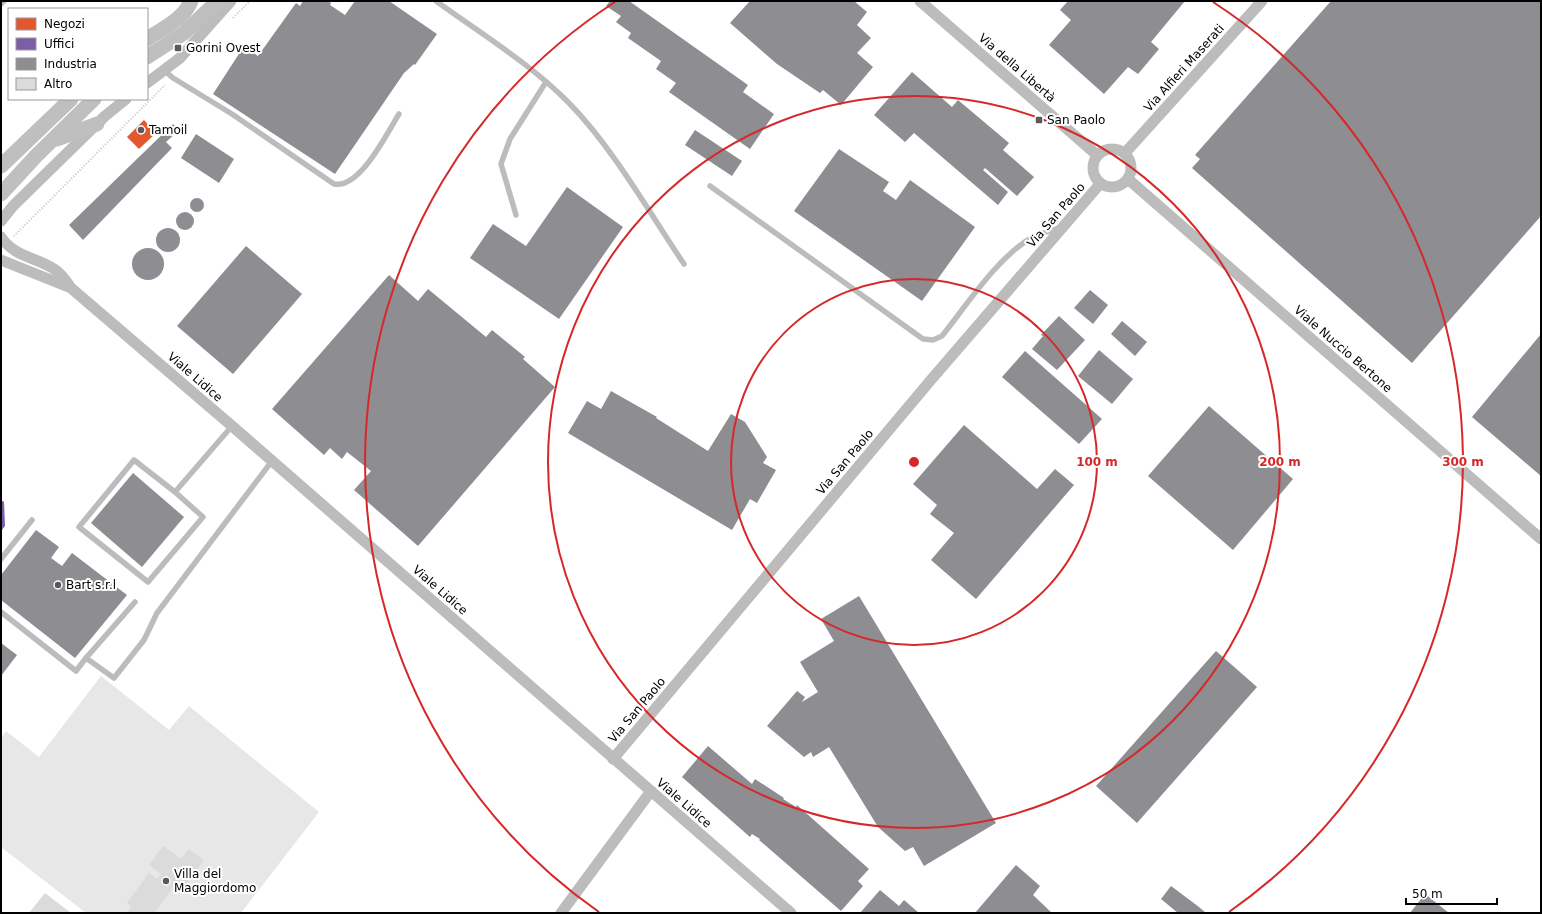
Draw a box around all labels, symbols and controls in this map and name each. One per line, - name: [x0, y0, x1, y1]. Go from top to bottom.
- legend: [8, 8, 148, 100]
- text: Negozi: [44, 17, 85, 31]
- street label: Via Alfieri Maserati: [1141, 21, 1227, 115]
- street label: Via della Libertà: [976, 31, 1058, 105]
- text: Uffici: [44, 37, 74, 51]
- place label: Gorini Ovest: [186, 41, 261, 55]
- marker: Gorini Ovest: [173, 43, 183, 53]
- text: Industria: [44, 57, 97, 71]
- text: Altro: [44, 77, 72, 91]
- place label: San Paolo: [1047, 113, 1105, 127]
- marker: San Paolo: [1034, 115, 1044, 125]
- place label: Tamoil: [148, 123, 187, 137]
- marker: Tamoil: [136, 125, 146, 135]
- street label: Via San Paolo: [1024, 180, 1088, 250]
- street label: Viale Nuccio Bertone: [1291, 303, 1395, 395]
- street label: Viale Lidice: [165, 349, 225, 405]
- street label: Via San Paolo: [814, 427, 876, 497]
- centre of rings: [907, 455, 921, 469]
- text: 100 m: [1076, 455, 1118, 469]
- text: 200 m: [1259, 455, 1301, 469]
- text: 300 m: [1442, 455, 1484, 469]
- street label: Viale Lidice: [410, 562, 470, 618]
- place label: Bart s.r.l: [66, 578, 116, 592]
- marker: Bart s.r.l: [53, 580, 63, 590]
- street label: Via San Paolo: [606, 675, 668, 745]
- street label: Viale Lidice: [654, 775, 714, 831]
- place label: Villa del Maggiordomo: [174, 867, 256, 895]
- marker: Villa del Maggiordomo: [161, 876, 171, 886]
- scale bar: [1406, 880, 1497, 906]
- text: 50 m: [1412, 887, 1443, 901]

